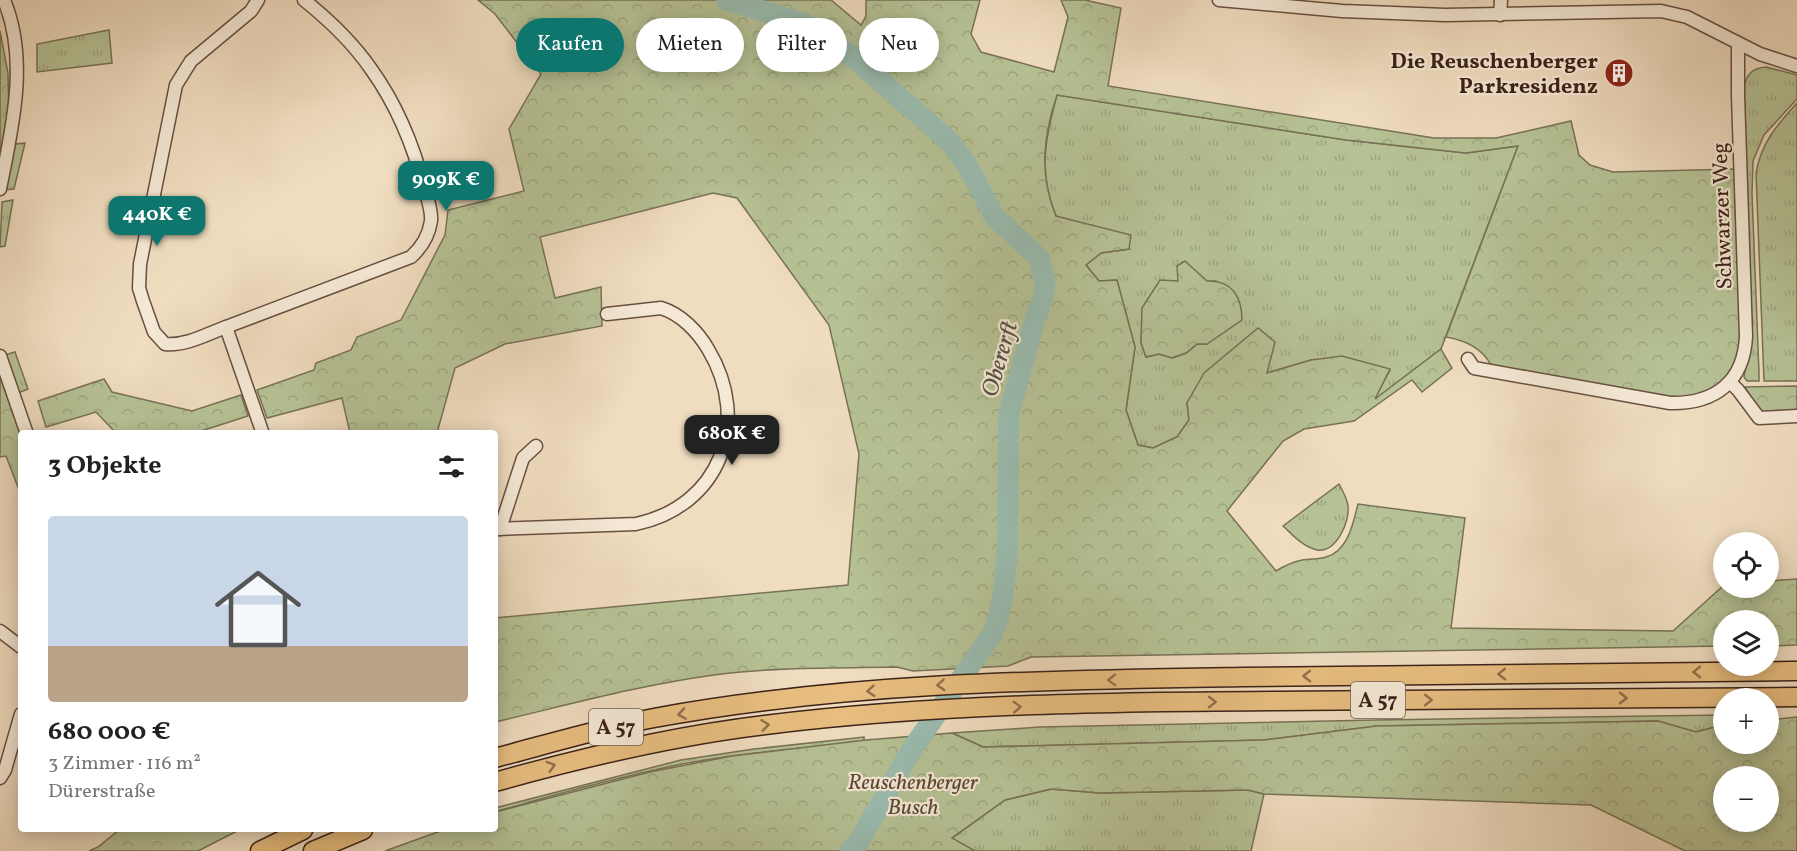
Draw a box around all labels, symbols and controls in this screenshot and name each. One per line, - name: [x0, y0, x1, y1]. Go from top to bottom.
- chip: Kaufen: [516, 18, 624, 72]
- chip: Mieten: [636, 18, 744, 72]
- chip: Filter: [756, 18, 847, 72]
- chip: Neu: [859, 18, 939, 72]
- place label: Die Reuschenberger Parkresidenz: [1391, 47, 1599, 103]
- building icon: Die Reuschenberger Parkresidenz: [1603, 57, 1635, 89]
- street label: Schwarzer Weg: [1705, 142, 1742, 290]
- pin: 909K €: [397, 161, 495, 212]
- text: 909K €: [412, 166, 480, 194]
- pin: 440K €: [108, 196, 206, 247]
- text: 440K €: [122, 201, 192, 229]
- water label: Obererft: [974, 318, 1028, 401]
- pin: 680K €: [683, 415, 781, 466]
- text: 680K €: [698, 420, 766, 448]
- text: 3 Objekte: [48, 448, 162, 484]
- icon: filters: [435, 450, 468, 483]
- map controls: [1713, 532, 1779, 832]
- button: locate: [1713, 532, 1779, 598]
- icon: home: [204, 555, 312, 663]
- button: layers: [1713, 610, 1779, 676]
- one-way arrow: [1692, 666, 1701, 678]
- one-way arrow: [1497, 668, 1506, 680]
- one-way arrow: [1302, 670, 1311, 682]
- one-way arrow: [1107, 674, 1116, 686]
- one-way arrow: [936, 679, 945, 692]
- road number: A 57: [1351, 682, 1405, 718]
- one-way arrow: [866, 684, 875, 697]
- button: +: [1713, 688, 1779, 754]
- one-way arrow: [1619, 692, 1628, 704]
- one-way arrow: [1424, 694, 1433, 706]
- one-way arrow: [1208, 695, 1217, 708]
- one-way arrow: [1013, 700, 1022, 713]
- one-way arrow: [677, 707, 687, 720]
- road number: A 57: [589, 709, 643, 745]
- text: 680 000 €: [48, 714, 171, 750]
- one-way arrow: [760, 719, 769, 732]
- text: 3 Zimmer · 116 m²: [48, 750, 201, 778]
- one-way arrow: [545, 761, 556, 773]
- button: −: [1713, 766, 1779, 832]
- park label: Reuschenberger Busch: [848, 768, 979, 824]
- text: Dürerstraße: [48, 778, 155, 806]

